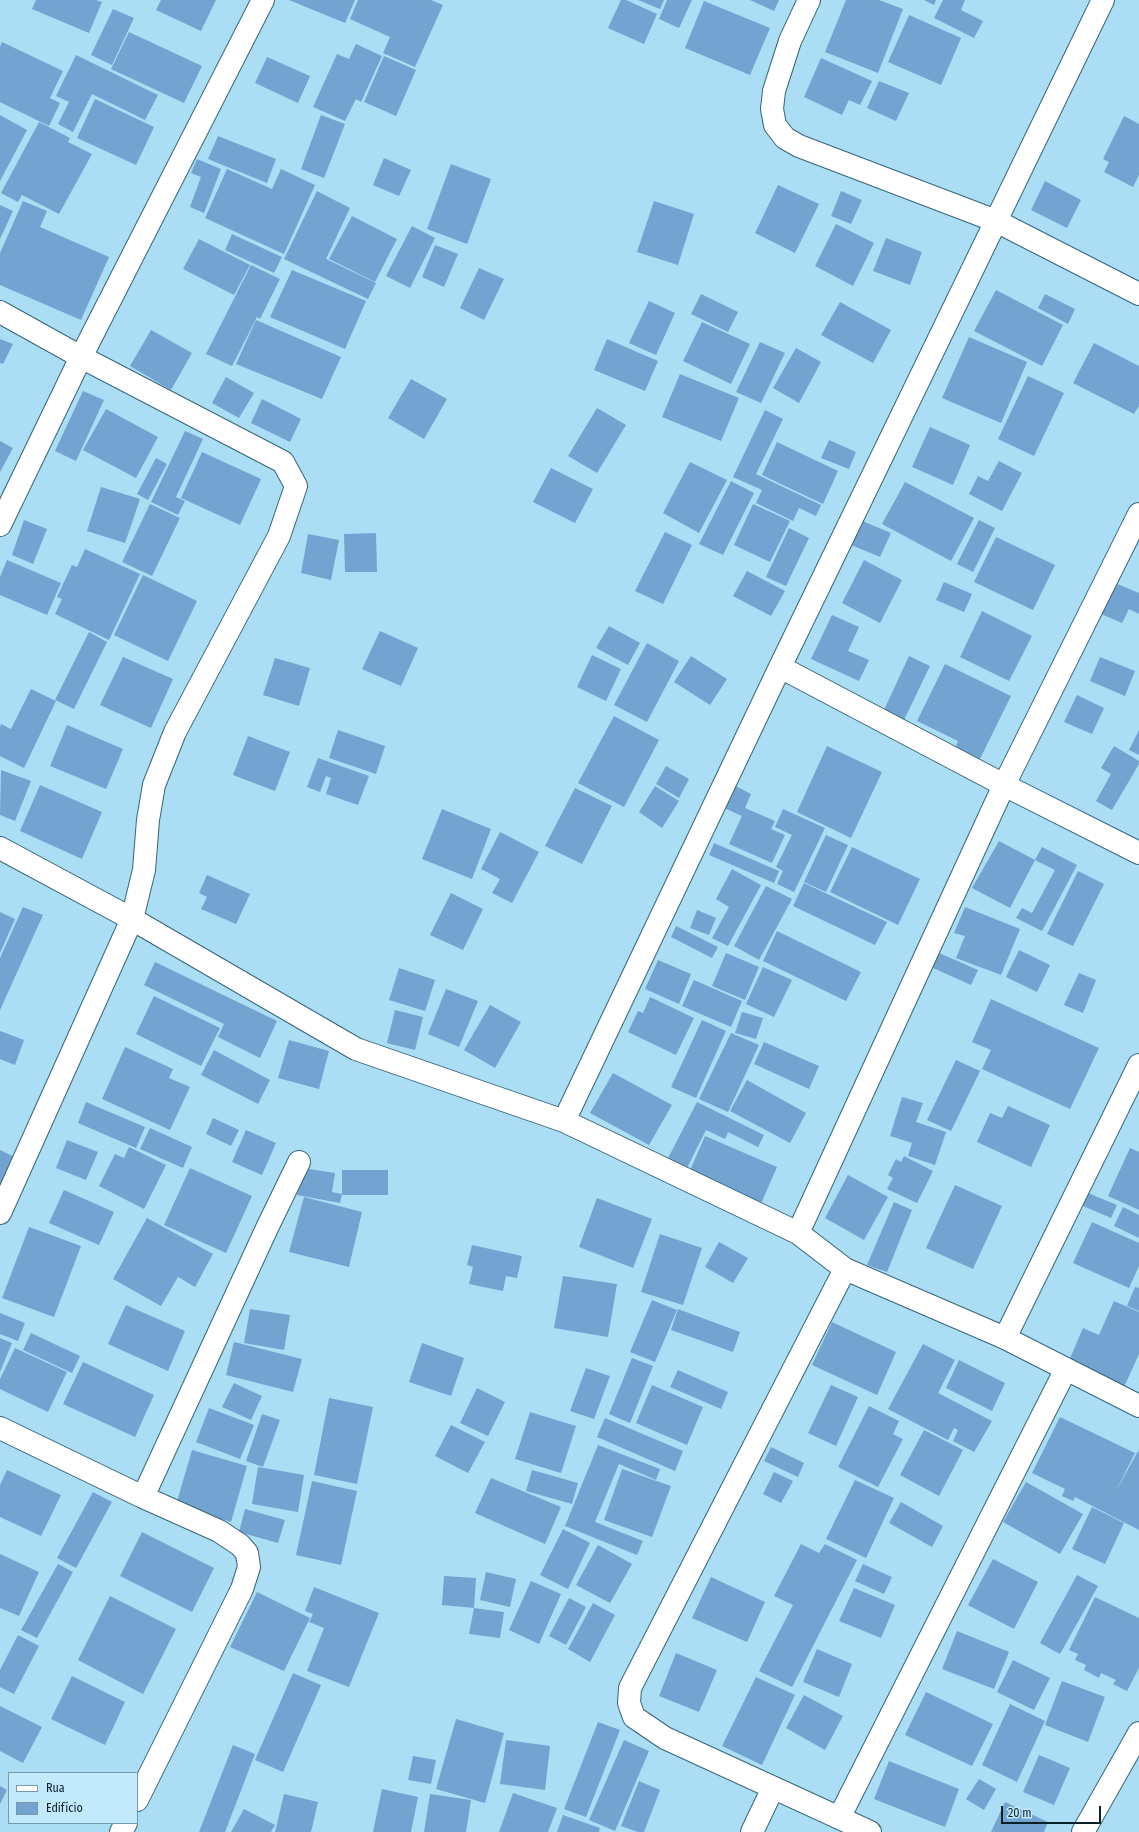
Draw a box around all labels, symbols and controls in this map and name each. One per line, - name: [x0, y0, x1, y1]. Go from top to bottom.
- legend: [8, 1772, 138, 1824]
- text: Rua: [46, 1781, 65, 1795]
- scale bar: [1003, 1798, 1103, 1824]
- text: Edifício: [46, 1801, 83, 1815]
- text: 20 m: [1008, 1806, 1032, 1820]

